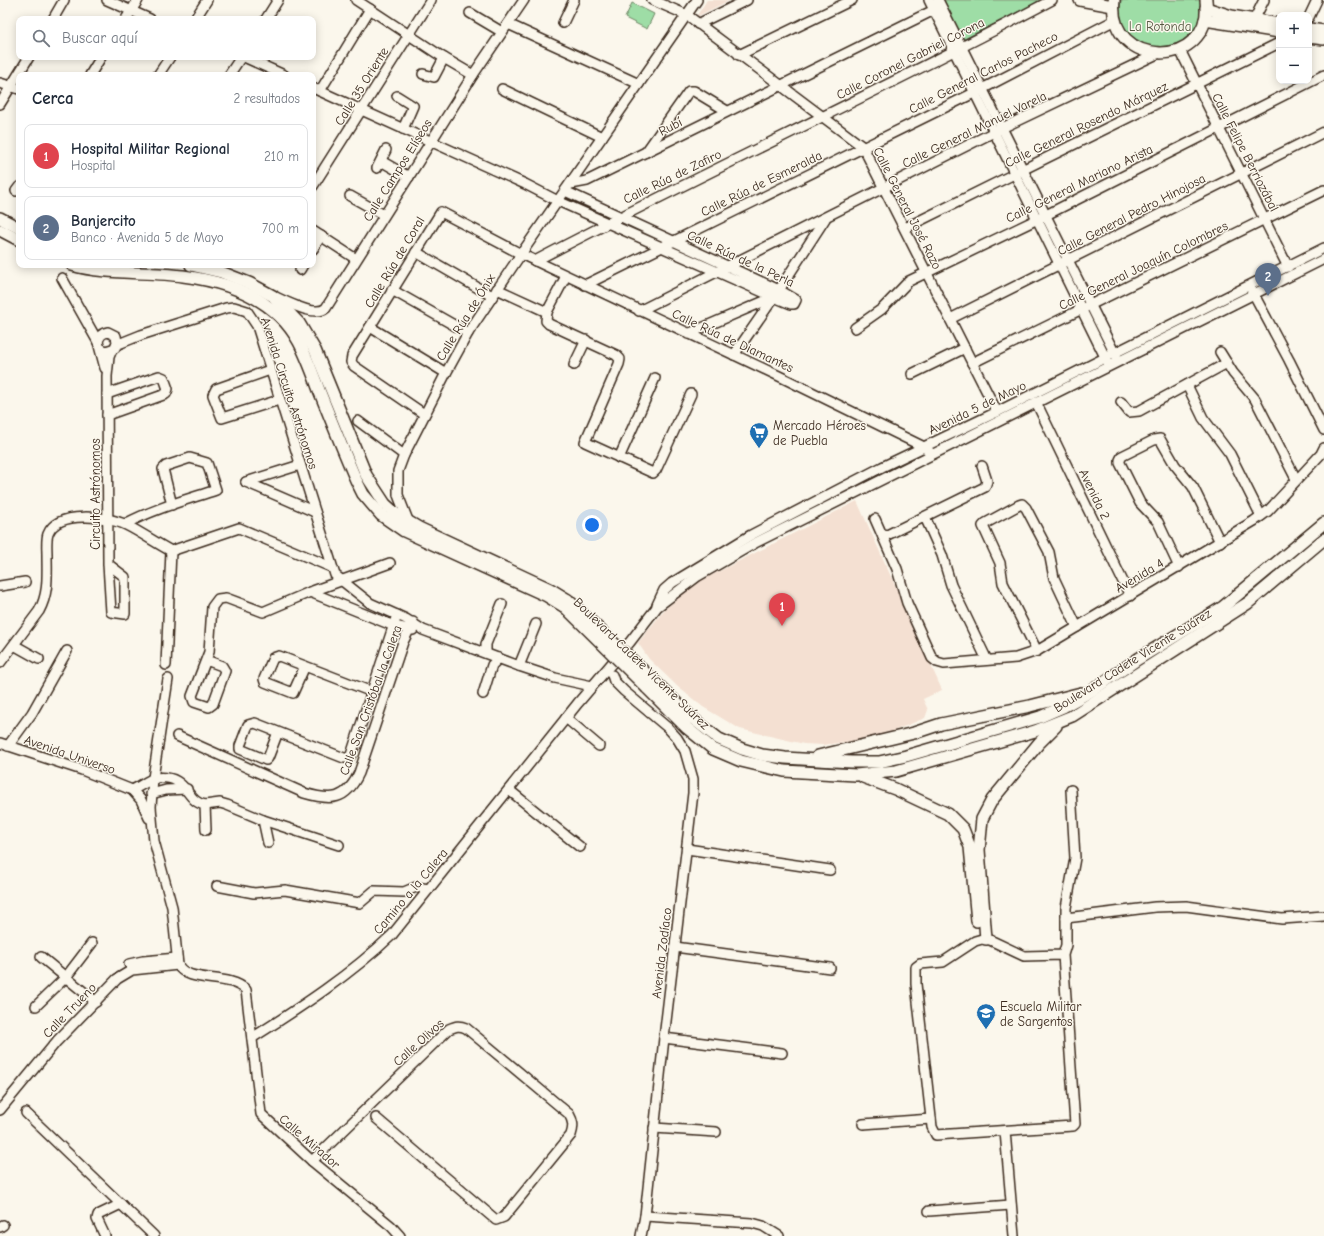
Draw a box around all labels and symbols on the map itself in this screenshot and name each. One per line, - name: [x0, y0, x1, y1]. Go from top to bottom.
- street label: Calle Coronel Gabriel Corona: [834, 14, 987, 102]
- park label: La Rotonda: [1129, 19, 1191, 34]
- street label: Calle General Carlos Pacheco: [906, 28, 1060, 117]
- street label: Calle 35 Oriente: [331, 44, 392, 128]
- street label: Calle General Rosendo Márquez: [1002, 78, 1170, 170]
- street label: Calle General Manuel Varela: [900, 88, 1049, 171]
- street label: Calle Felipe Berriozábal: [1209, 90, 1282, 214]
- street label: Rubí: [656, 114, 685, 139]
- street label: Calle Campos Elíseos: [360, 116, 435, 224]
- street label: Calle General Mariano Arista: [1003, 141, 1155, 226]
- street label: Calle General José Razo: [870, 145, 945, 272]
- street label: Calle Rúa de Zafiro: [621, 146, 724, 207]
- street label: Calle Rúa de Esmeralda: [698, 148, 824, 219]
- street label: Calle General Pedro Hinojosa: [1055, 171, 1208, 258]
- street label: Calle Rúa de Coral: [361, 214, 428, 311]
- street label: Calle General Joaquín Colombres: [1056, 218, 1230, 313]
- street label: Calle Rúa de la Perla: [685, 227, 797, 290]
- pin: 2: [1255, 263, 1281, 296]
- street label: Calle Rúa de Ónix: [432, 270, 498, 363]
- street label: Calle Rúa de Diamantes: [670, 306, 796, 375]
- street label: Avenida Circuito Astrónomos: [258, 315, 321, 471]
- street label: Avenida 5 de Mayo: [926, 377, 1028, 438]
- place label: Mercado Héroes de Puebla: [773, 418, 866, 448]
- supermarket icon: Mercado Héroes de Puebla: [748, 421, 770, 449]
- street label: Circuito Astrónomos: [88, 438, 103, 550]
- street label: Avenida 2: [1076, 467, 1113, 522]
- your location: [582, 515, 602, 535]
- street label: Avenida 4: [1112, 555, 1166, 596]
- pin: 1: [769, 593, 795, 626]
- street label: Boulevard Cadete Vicente Suárez: [571, 594, 713, 732]
- street label: Boulevard Cadete Vicente Suárez: [1051, 605, 1214, 715]
- street label: Calle San Cristóbal la Calera: [336, 623, 405, 777]
- street label: Avenida Universo: [22, 732, 118, 777]
- street label: Camino a la Calera: [370, 845, 451, 937]
- street label: Avenida Zodíaco: [648, 907, 675, 999]
- street label: Calle Trueno: [40, 980, 99, 1041]
- place label: Escuela Militar de Sargentos: [1000, 999, 1082, 1029]
- school or university icon: Escuela Militar de Sargentos: [975, 1002, 997, 1030]
- street label: Calle Olivos: [390, 1016, 447, 1069]
- street label: Calle Mirador: [276, 1111, 344, 1172]

